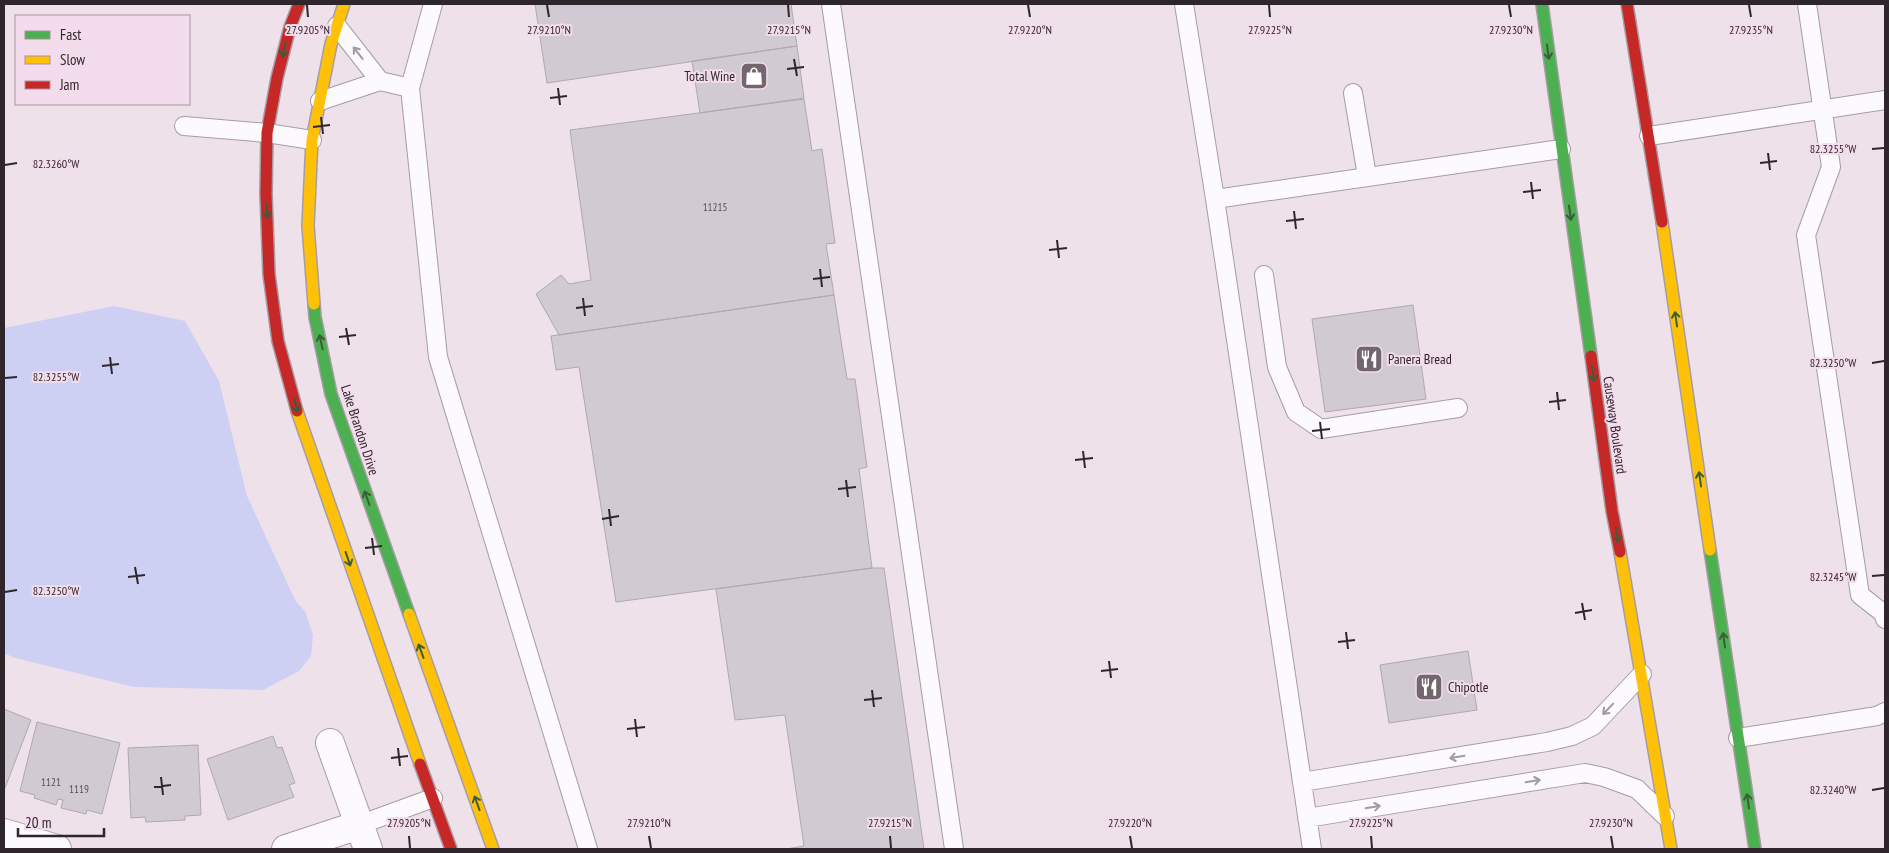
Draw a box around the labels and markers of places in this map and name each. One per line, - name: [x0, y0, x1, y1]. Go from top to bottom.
- shop icon: Total Wine: [739, 61, 769, 91]
- place label: Total Wine: [684, 67, 735, 85]
- restaurant icon: Panera Bread: [1354, 344, 1384, 374]
- place label: Panera Bread: [1388, 350, 1452, 368]
- restaurant icon: Chipotle: [1414, 672, 1444, 702]
- place label: Chipotle: [1448, 678, 1489, 696]

